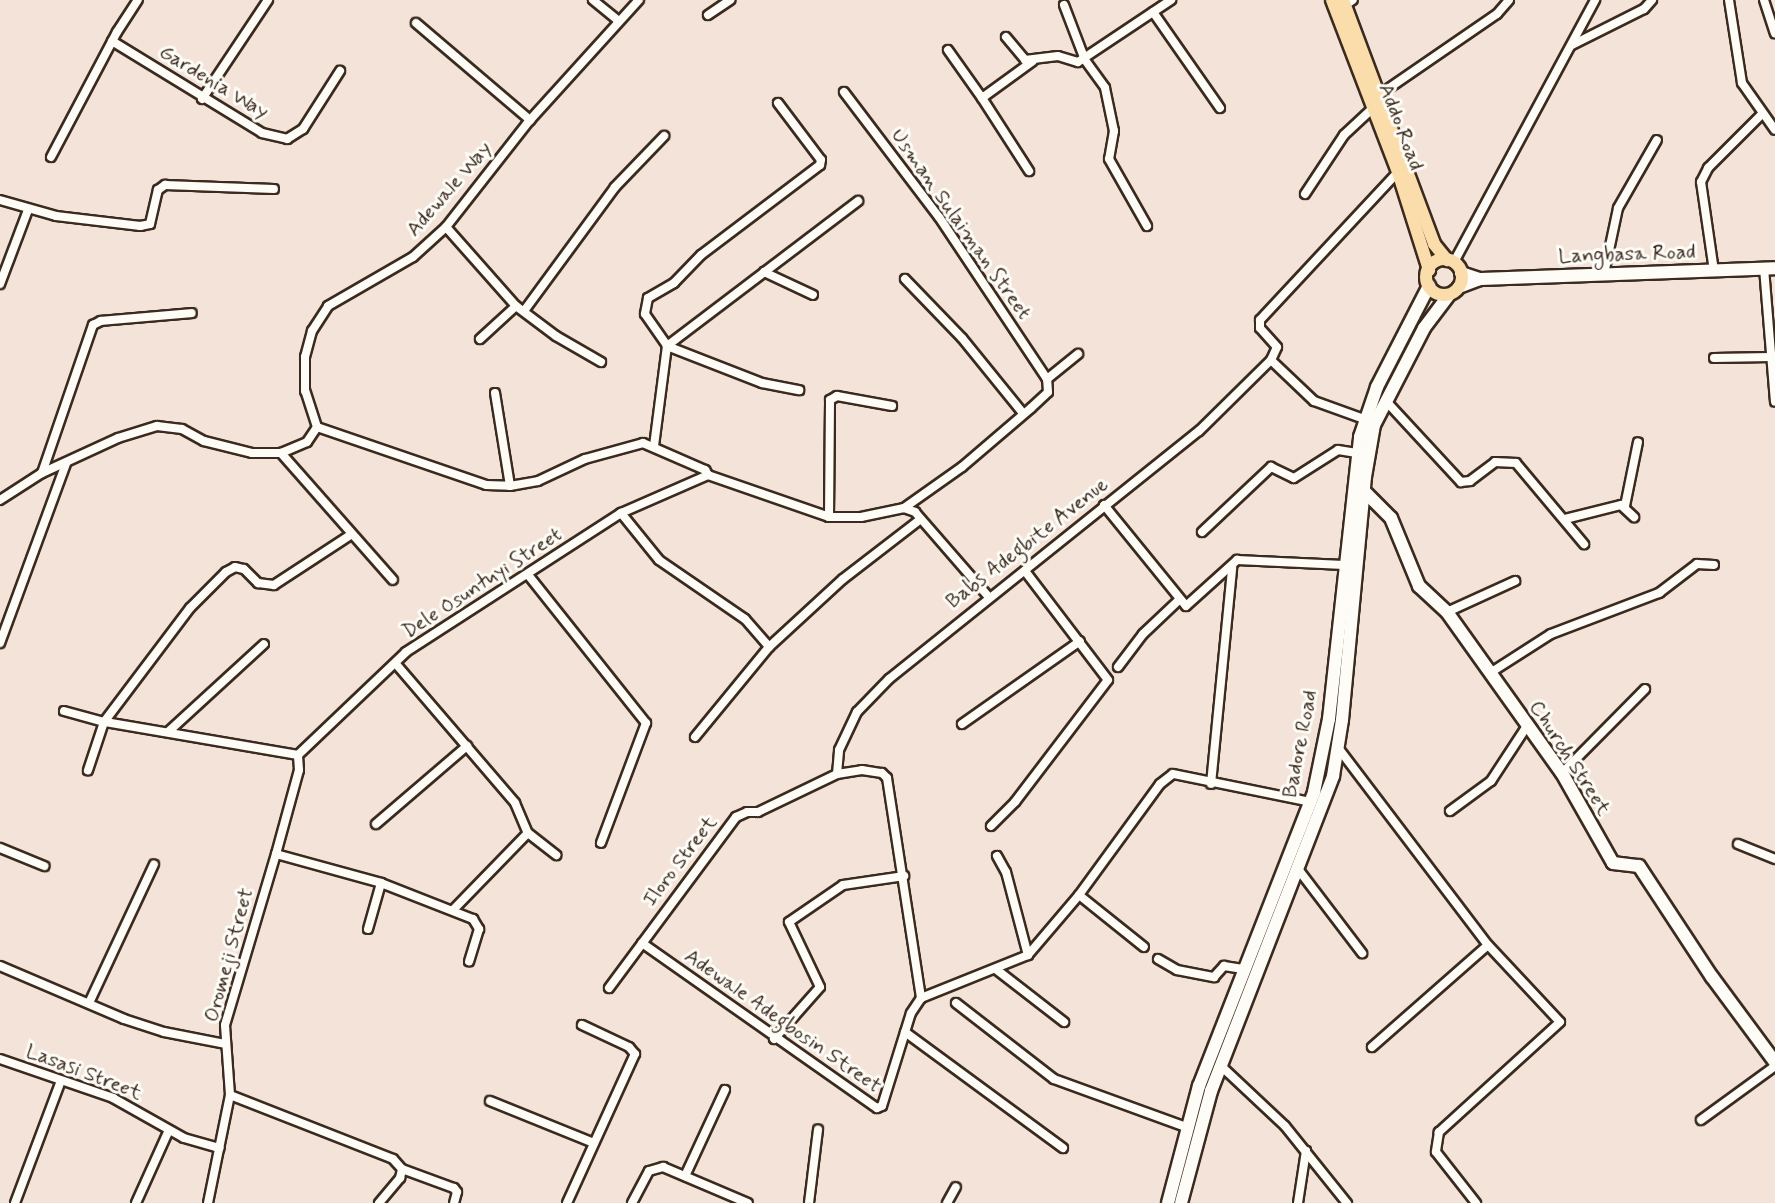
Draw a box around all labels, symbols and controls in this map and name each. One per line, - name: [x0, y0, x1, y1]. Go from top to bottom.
- street label: Gardenia Way: [154, 39, 274, 125]
- street label: Addo Road: [1373, 80, 1429, 174]
- street label: Usman Sulaiman Street: [886, 124, 1036, 324]
- street label: Adewale Way: [400, 136, 498, 242]
- street label: Langbasa Road: [1559, 239, 1695, 269]
- street label: Babs Adegbite Avenue: [939, 471, 1115, 615]
- street label: Dele Osuntuyi Street: [396, 521, 568, 645]
- street label: Badore Road: [1277, 688, 1323, 800]
- street label: Church Street: [1523, 696, 1617, 820]
- street label: Iloro Street: [638, 811, 722, 911]
- street label: Oromeji Street: [199, 886, 259, 1024]
- street label: Adewale Adegbosin Street: [680, 944, 886, 1098]
- street label: Lasasi Street: [22, 1038, 146, 1106]

